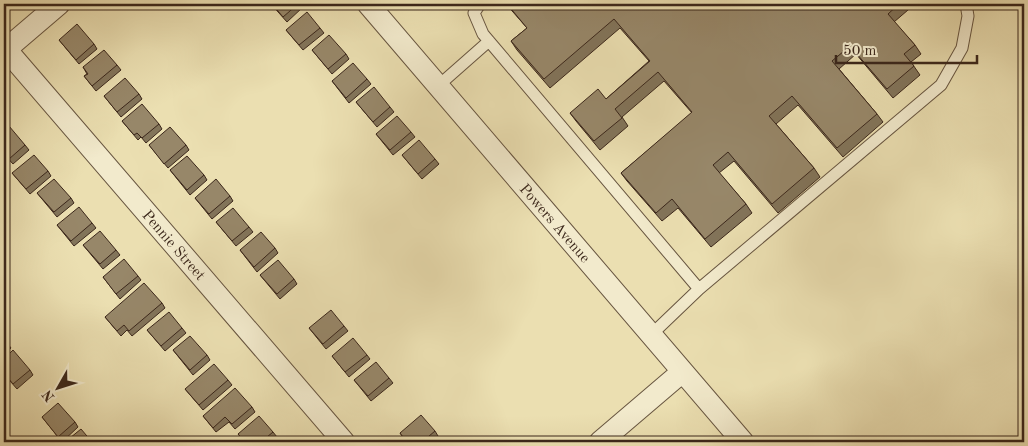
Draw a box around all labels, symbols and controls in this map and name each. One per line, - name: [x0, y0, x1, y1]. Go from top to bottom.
- scale bar: [836, 32, 977, 64]
- text: 50 m: [843, 44, 877, 59]
- street label: Powers Avenue: [516, 182, 592, 266]
- street label: Pennie Street: [139, 208, 207, 284]
- north arrow: [32, 364, 82, 414]
- text: N: [40, 387, 57, 404]

